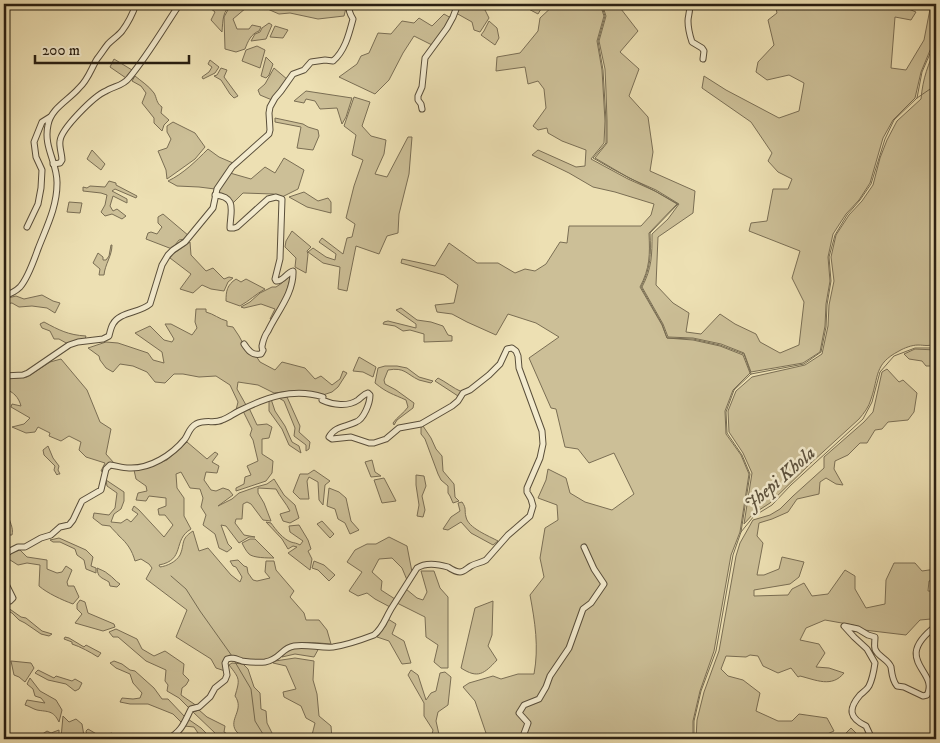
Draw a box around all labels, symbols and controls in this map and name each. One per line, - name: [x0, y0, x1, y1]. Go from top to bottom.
- scale bar: [35, 32, 189, 64]
- text: 200 m: [42, 41, 80, 60]
- water label: Jhepi Khola: [740, 442, 821, 517]

